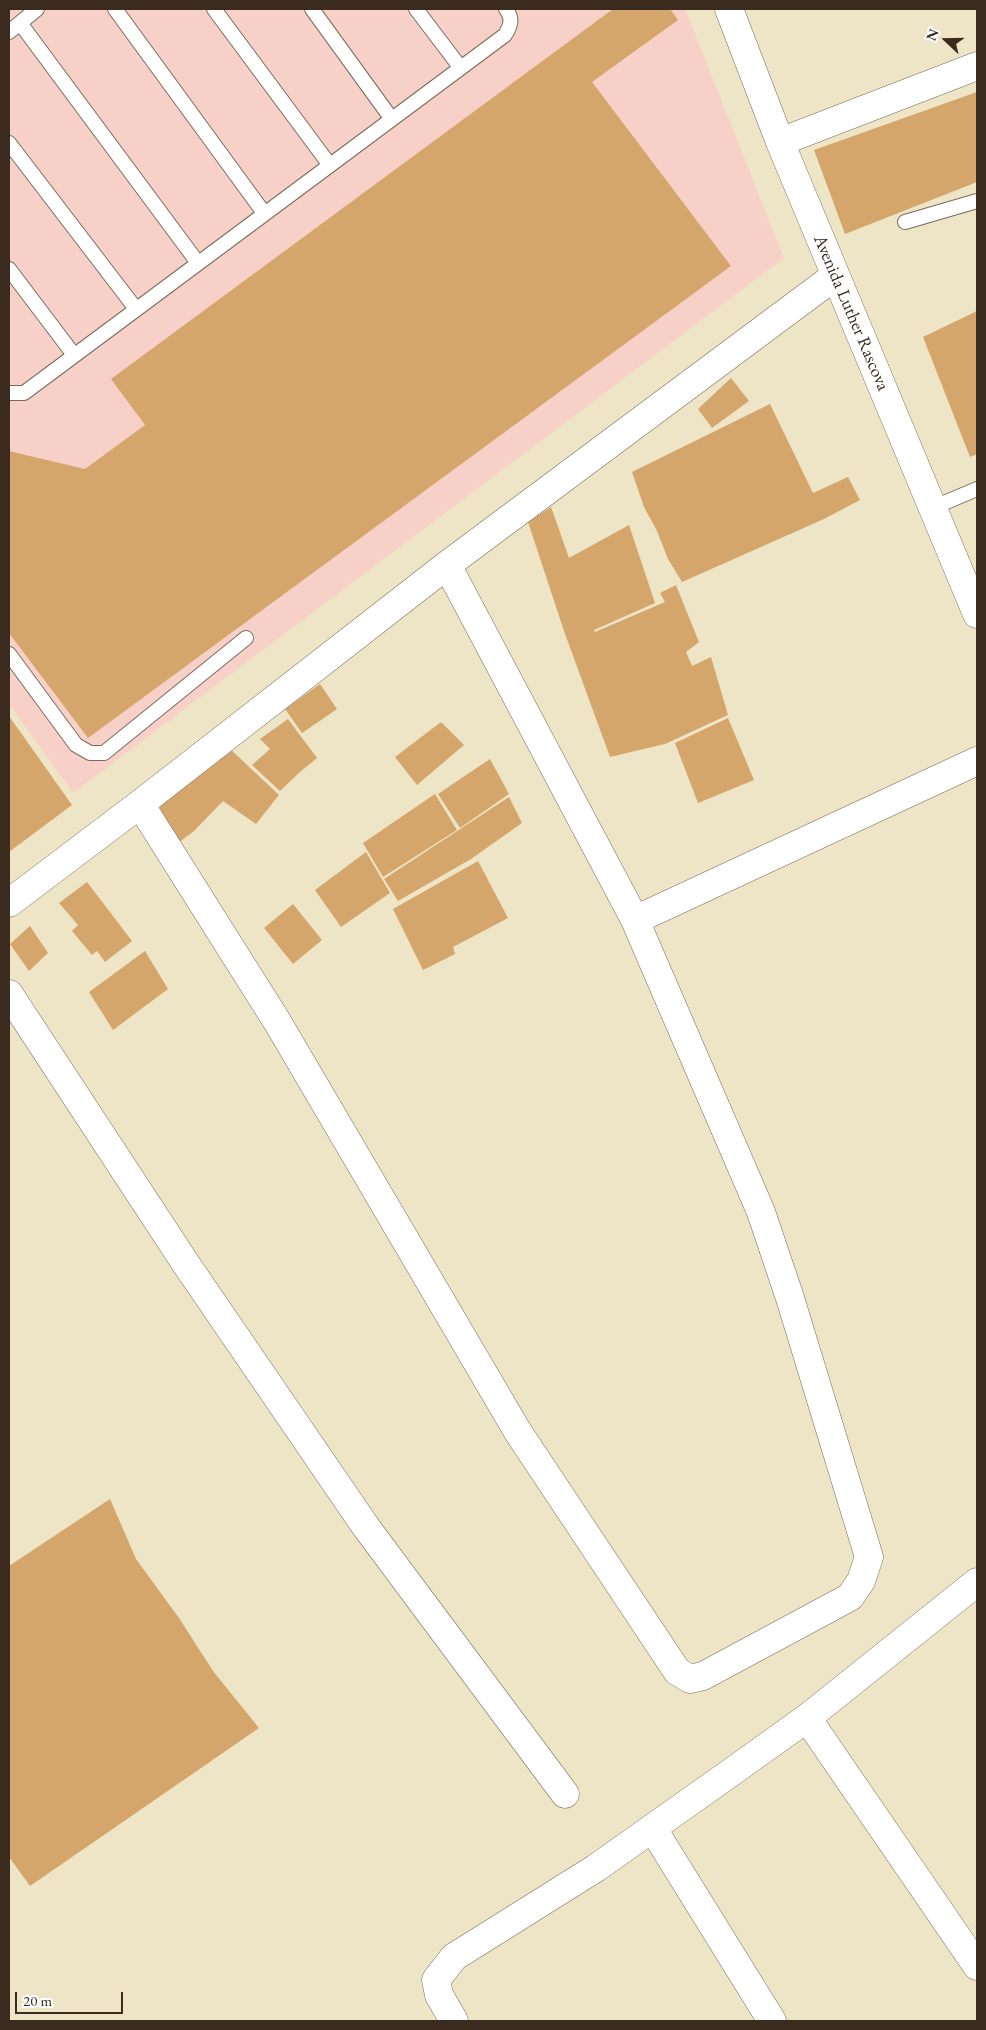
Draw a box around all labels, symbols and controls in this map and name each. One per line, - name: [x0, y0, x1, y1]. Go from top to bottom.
- north arrow: [921, 15, 971, 65]
- text: N: [922, 26, 942, 43]
- street label: Avenida Luther Rascova: [808, 232, 894, 394]
- scale bar: [18, 1982, 125, 2014]
- text: 20 m: [23, 1991, 52, 2010]

